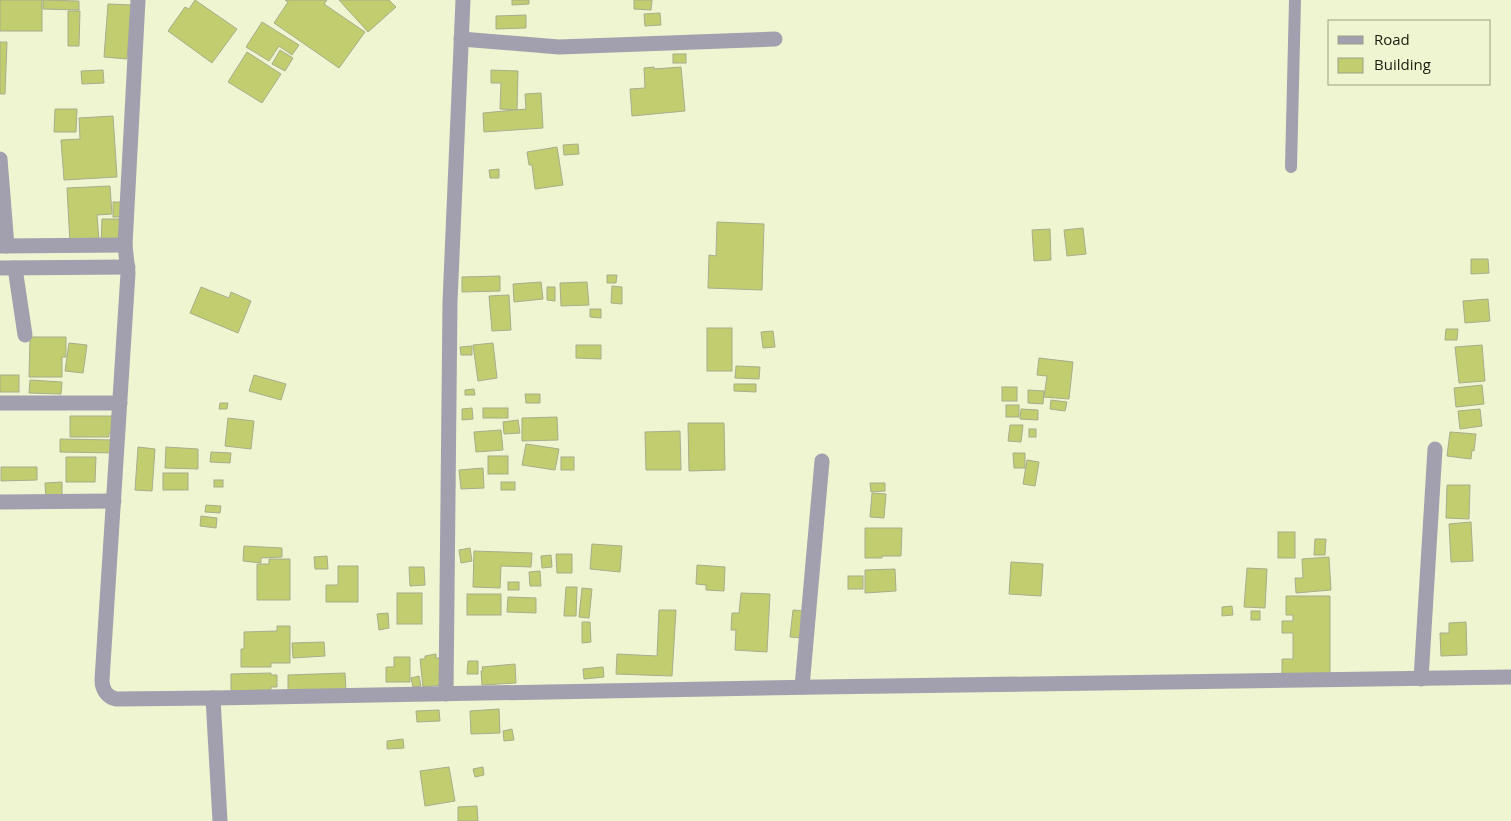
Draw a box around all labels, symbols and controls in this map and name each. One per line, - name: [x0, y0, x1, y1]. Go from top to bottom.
- legend: [1328, 20, 1491, 85]
- text: Road: [1374, 29, 1410, 49]
- text: Building: [1374, 54, 1431, 74]

